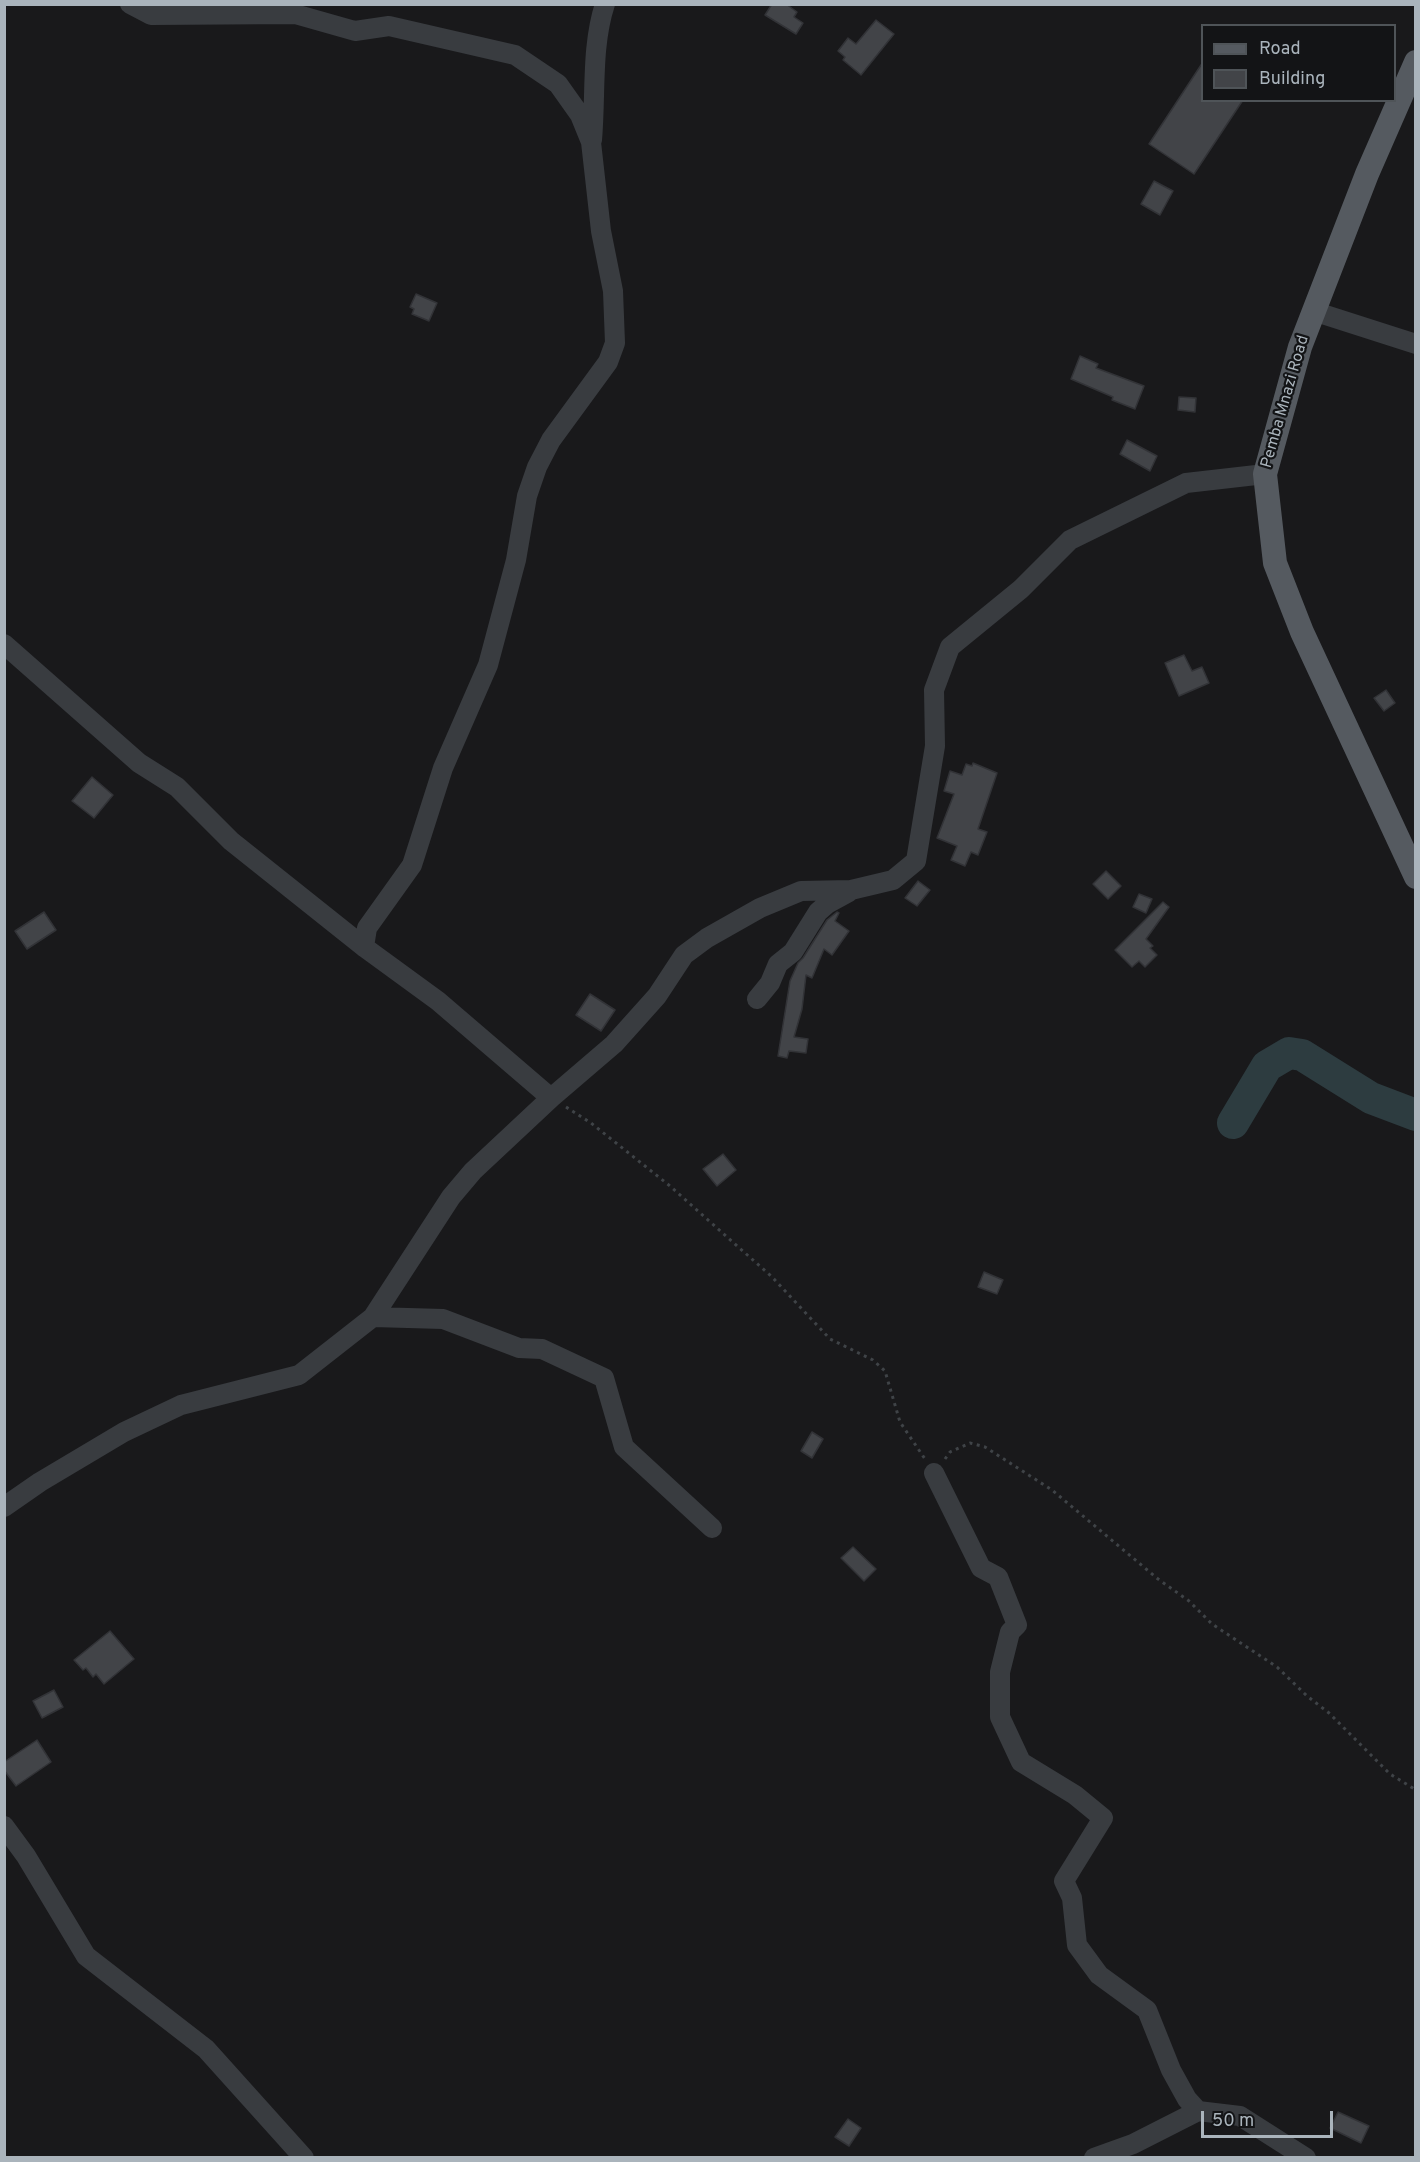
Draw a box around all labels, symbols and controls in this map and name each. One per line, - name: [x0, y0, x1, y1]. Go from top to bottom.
- legend: [1201, 24, 1396, 102]
- text: Road: [1259, 38, 1301, 61]
- text: Building: [1259, 68, 1325, 91]
- street label: Pemba Mnazi Road: [1258, 333, 1314, 471]
- scale bar: [1204, 2099, 1336, 2137]
- text: 50 m: [1212, 2110, 1254, 2133]

